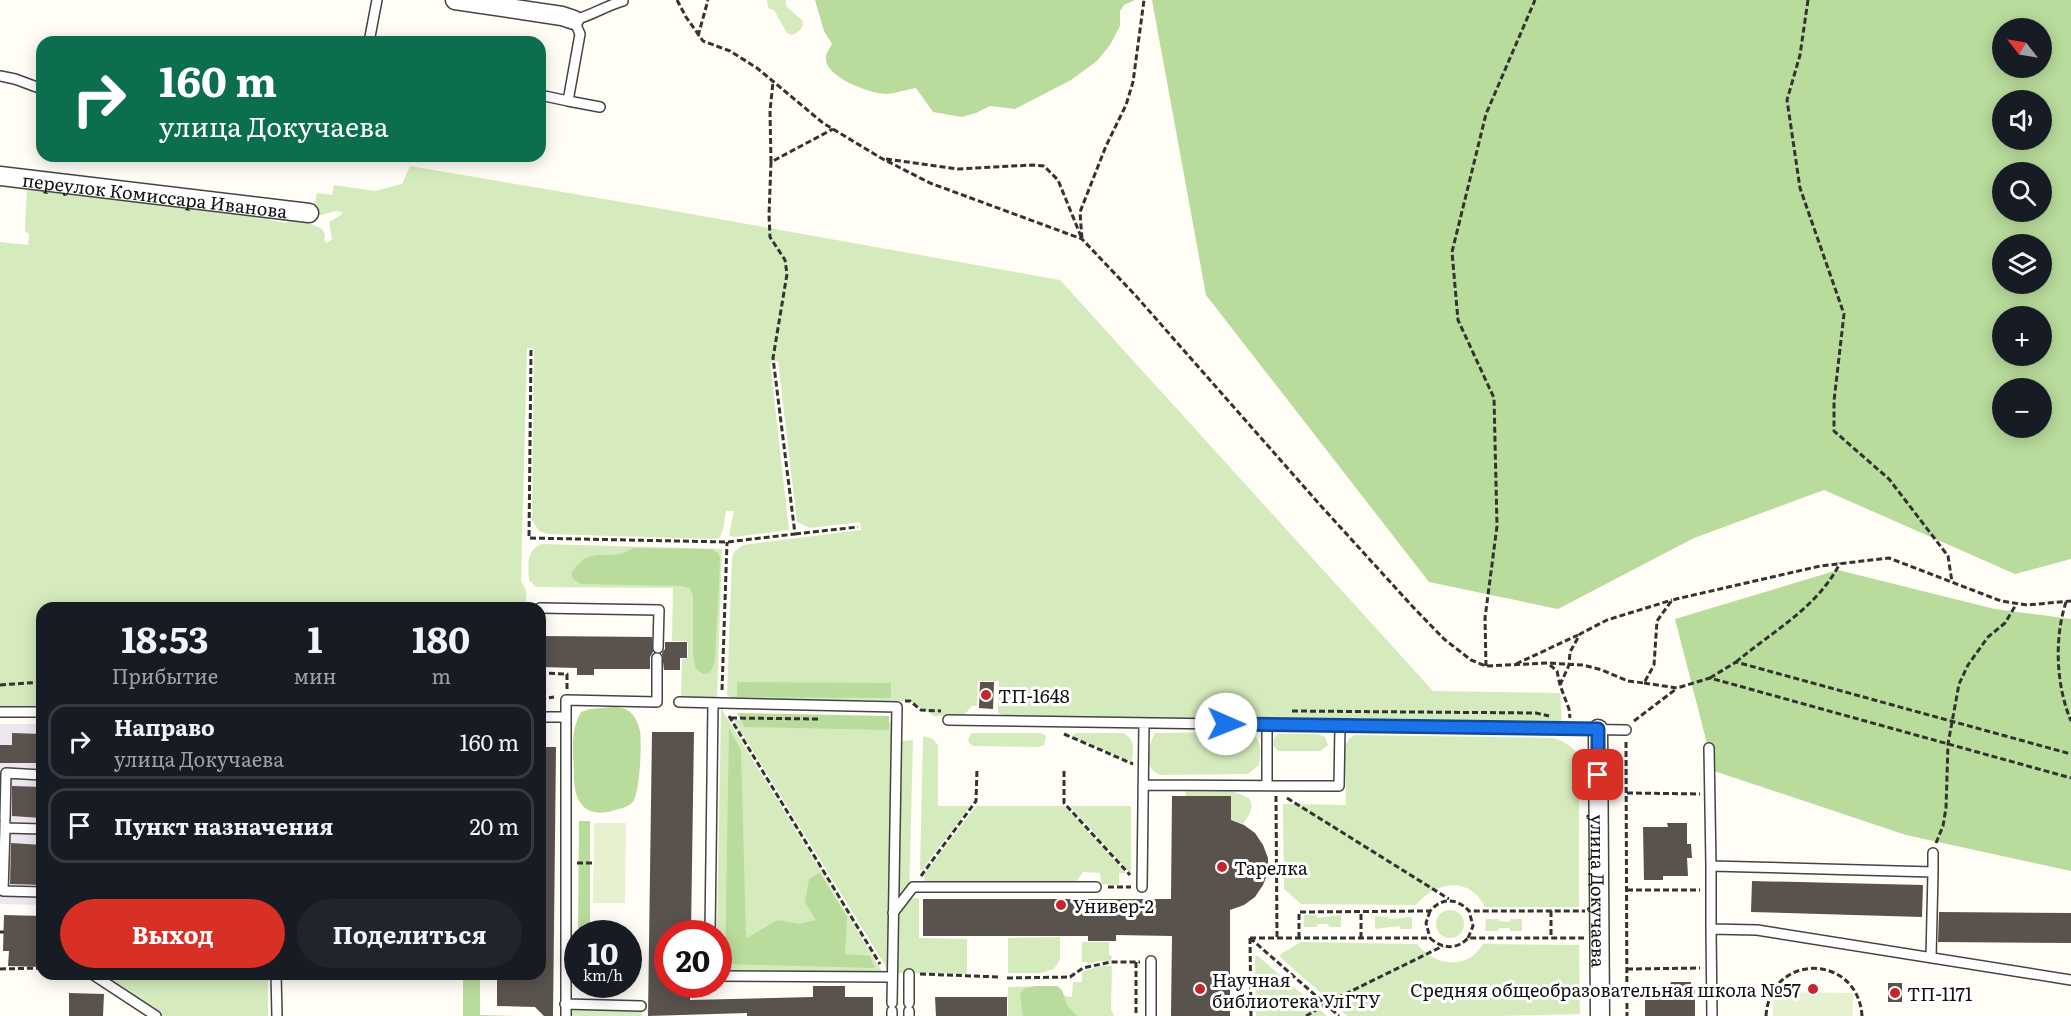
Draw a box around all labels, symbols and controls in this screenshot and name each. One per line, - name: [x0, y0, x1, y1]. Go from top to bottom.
- north arrow: [1992, 18, 2052, 78]
- map controls: [1992, 18, 2052, 438]
- text: 160 m: [159, 48, 277, 110]
- icon: right: [60, 60, 138, 138]
- button: sound: [1992, 90, 2052, 150]
- text: улица Докучаева: [159, 105, 389, 145]
- button: search: [1992, 162, 2052, 222]
- street label: переулок Комиссара Иванова: [21, 165, 289, 224]
- button: layers: [1992, 234, 2052, 294]
- button: +: [1992, 306, 2052, 366]
- button: −: [1992, 378, 2052, 438]
- text: 18:53: [121, 611, 208, 664]
- text: 1: [308, 611, 322, 664]
- text: 180: [412, 611, 470, 664]
- text: Прибытие: [112, 660, 218, 690]
- text: мин: [294, 660, 336, 690]
- text: m: [431, 660, 451, 690]
- place label: ТП-1648: [998, 682, 1070, 709]
- marker: ТП-1648: [979, 688, 993, 702]
- position arrow: [1194, 692, 1258, 756]
- text: Направо: [114, 710, 215, 743]
- icon: right: [63, 725, 96, 758]
- text: 160 m: [460, 725, 519, 758]
- text: улица Докучаева: [114, 743, 284, 773]
- pin: [1572, 749, 1623, 800]
- icon: arrive: [1581, 758, 1614, 791]
- icon: arrive: [63, 809, 96, 842]
- text: Пункт назначения: [114, 809, 333, 842]
- text: 20 m: [469, 809, 519, 842]
- street label: улица Докучаева: [1585, 814, 1613, 968]
- place label: Тарелка: [1234, 854, 1308, 881]
- marker: Тарелка: [1215, 860, 1229, 874]
- place label: Универ-2: [1073, 892, 1154, 919]
- marker: Универ-2: [1054, 898, 1068, 912]
- button: Выход: [60, 899, 285, 968]
- button: Поделиться: [297, 899, 522, 968]
- speed limit sign: 20: [654, 920, 732, 998]
- text: 10: [588, 930, 618, 974]
- text: km/h: [583, 963, 623, 986]
- place label: Научная библиотека УлГТУ: [1212, 966, 1381, 1014]
- place label: Средняя общеобразовательная школа №57: [1410, 976, 1801, 1003]
- place label: ТП-1171: [1907, 980, 1972, 1007]
- marker: Научная библиотека УлГТУ: [1193, 982, 1207, 996]
- marker: Средняя общеобразовательная школа №57: [1806, 982, 1820, 996]
- marker: ТП-1171: [1888, 986, 1902, 1000]

